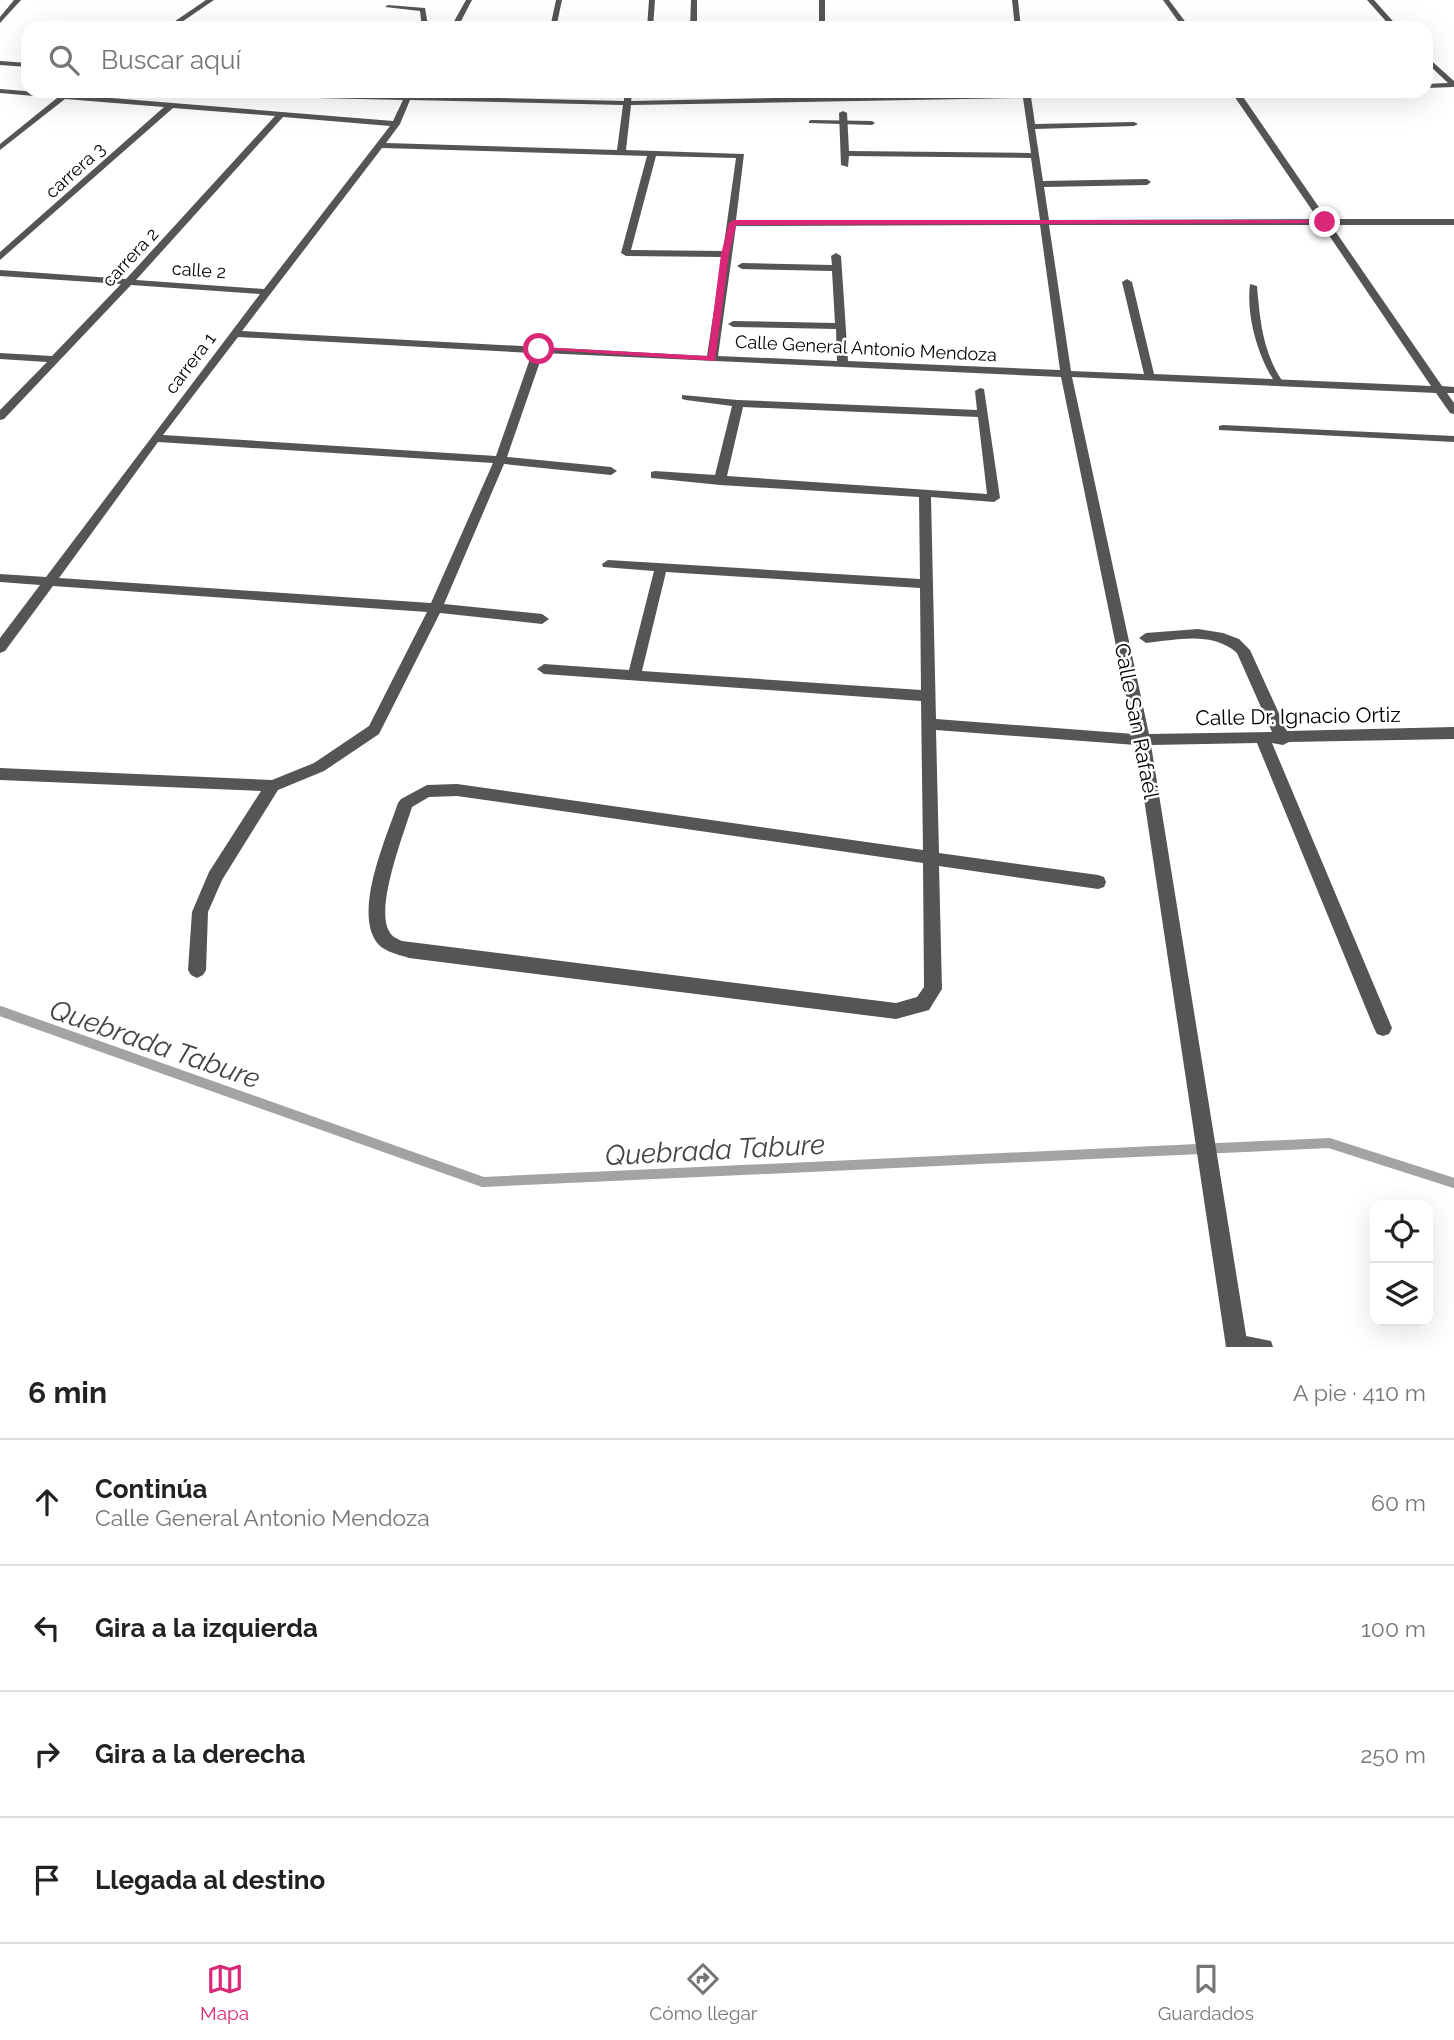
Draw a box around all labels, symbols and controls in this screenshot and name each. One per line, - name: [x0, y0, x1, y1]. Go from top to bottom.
- search box: [21, 21, 1433, 98]
- icon: search: [45, 41, 83, 79]
- text: Buscar aquí: [101, 45, 241, 75]
- street label: carrera 3: [41, 138, 109, 202]
- route end: [1309, 206, 1340, 237]
- street label: carrera 2: [98, 223, 162, 291]
- street label: calle 2: [171, 258, 227, 282]
- street label: carrera 1: [160, 328, 220, 398]
- street label: Calle General Antonio Mendoza: [735, 331, 997, 365]
- route start: [523, 333, 554, 364]
- street label: Calle San Rafaél: [1110, 641, 1164, 801]
- street label: Calle Dr. Ignacio Ortiz: [1195, 702, 1401, 730]
- water label: Quebrada Tabure: [46, 993, 264, 1095]
- water label: Quebrada Tabure: [604, 1128, 826, 1172]
- map controls: [1370, 1200, 1433, 1326]
- button: locate: [1370, 1200, 1433, 1263]
- button: layers: [1370, 1263, 1433, 1326]
- text: 6 min: [28, 1375, 107, 1410]
- text: A pie · 410 m: [1293, 1379, 1426, 1406]
- text: Continúa: [95, 1474, 207, 1504]
- icon: ahead: [28, 1483, 66, 1521]
- text: 60 m: [1371, 1489, 1426, 1516]
- text: Calle General Antonio Mendoza: [95, 1504, 430, 1531]
- icon: left: [28, 1609, 66, 1647]
- text: Gira a la izquierda: [95, 1613, 318, 1643]
- text: 100 m: [1361, 1615, 1426, 1642]
- icon: right: [28, 1735, 66, 1773]
- text: Gira a la derecha: [95, 1739, 305, 1769]
- text: 250 m: [1360, 1741, 1426, 1768]
- icon: arrive: [28, 1861, 66, 1899]
- text: Llegada al destino: [95, 1865, 325, 1895]
- tab: Mapa: [200, 1960, 249, 2024]
- tab: Cómo llegar: [649, 1960, 758, 2024]
- tab: Guardados: [1158, 1960, 1254, 2024]

